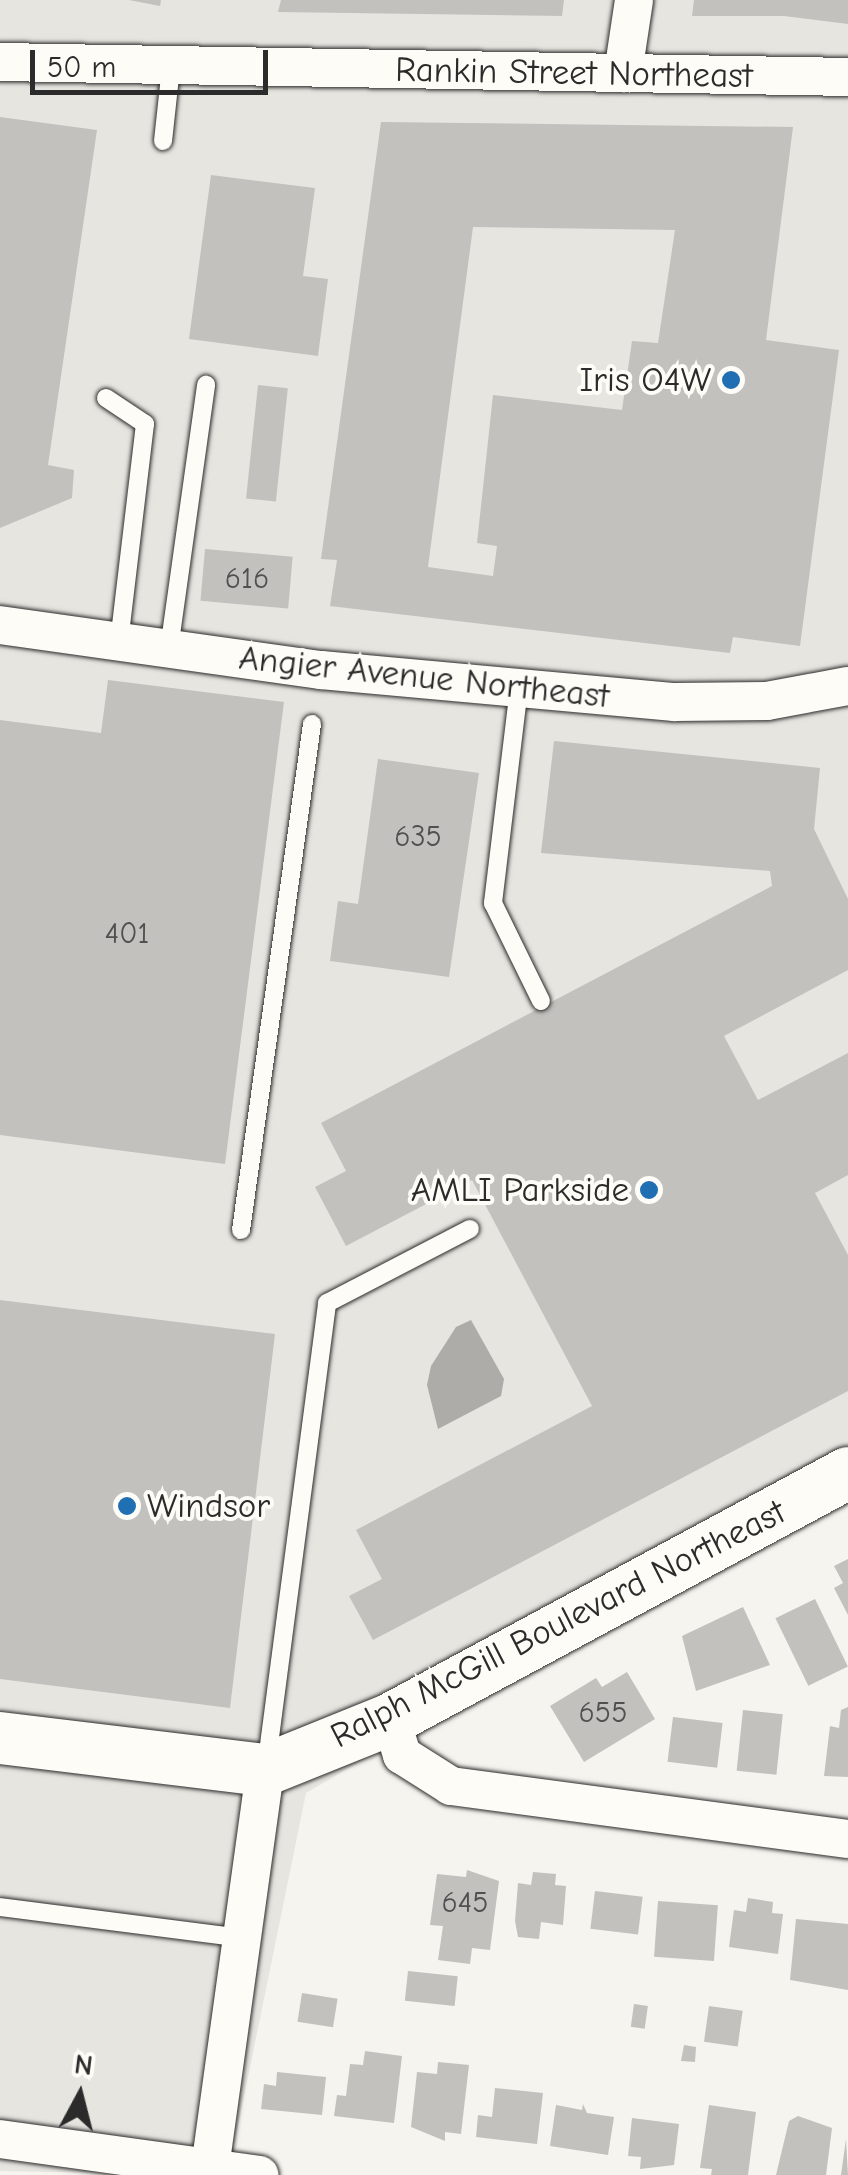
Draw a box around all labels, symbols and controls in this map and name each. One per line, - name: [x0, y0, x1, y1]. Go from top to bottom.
- scale bar: [35, 30, 272, 92]
- street label: Rankin Street Northeast: [395, 49, 753, 97]
- text: 50 m: [47, 50, 116, 85]
- place label: Iris O4W: [579, 359, 711, 401]
- marker: Iris O4W: [720, 369, 742, 391]
- house number: 616: [225, 561, 269, 597]
- street label: Angier Avenue Northeast: [237, 637, 611, 717]
- house number: 635: [394, 819, 442, 855]
- house number: 401: [105, 916, 149, 952]
- place label: AMLI Parkside: [411, 1169, 629, 1211]
- marker: AMLI Parkside: [638, 1179, 660, 1201]
- place label: Windsor: [147, 1485, 270, 1527]
- street label: Ralph McGill Boulevard Northeast: [324, 1491, 792, 1757]
- marker: Windsor: [116, 1495, 138, 1517]
- house number: 655: [579, 1695, 627, 1731]
- house number: 645: [441, 1885, 489, 1921]
- north arrow: [30, 2045, 130, 2145]
- text: N: [73, 2048, 95, 2082]

